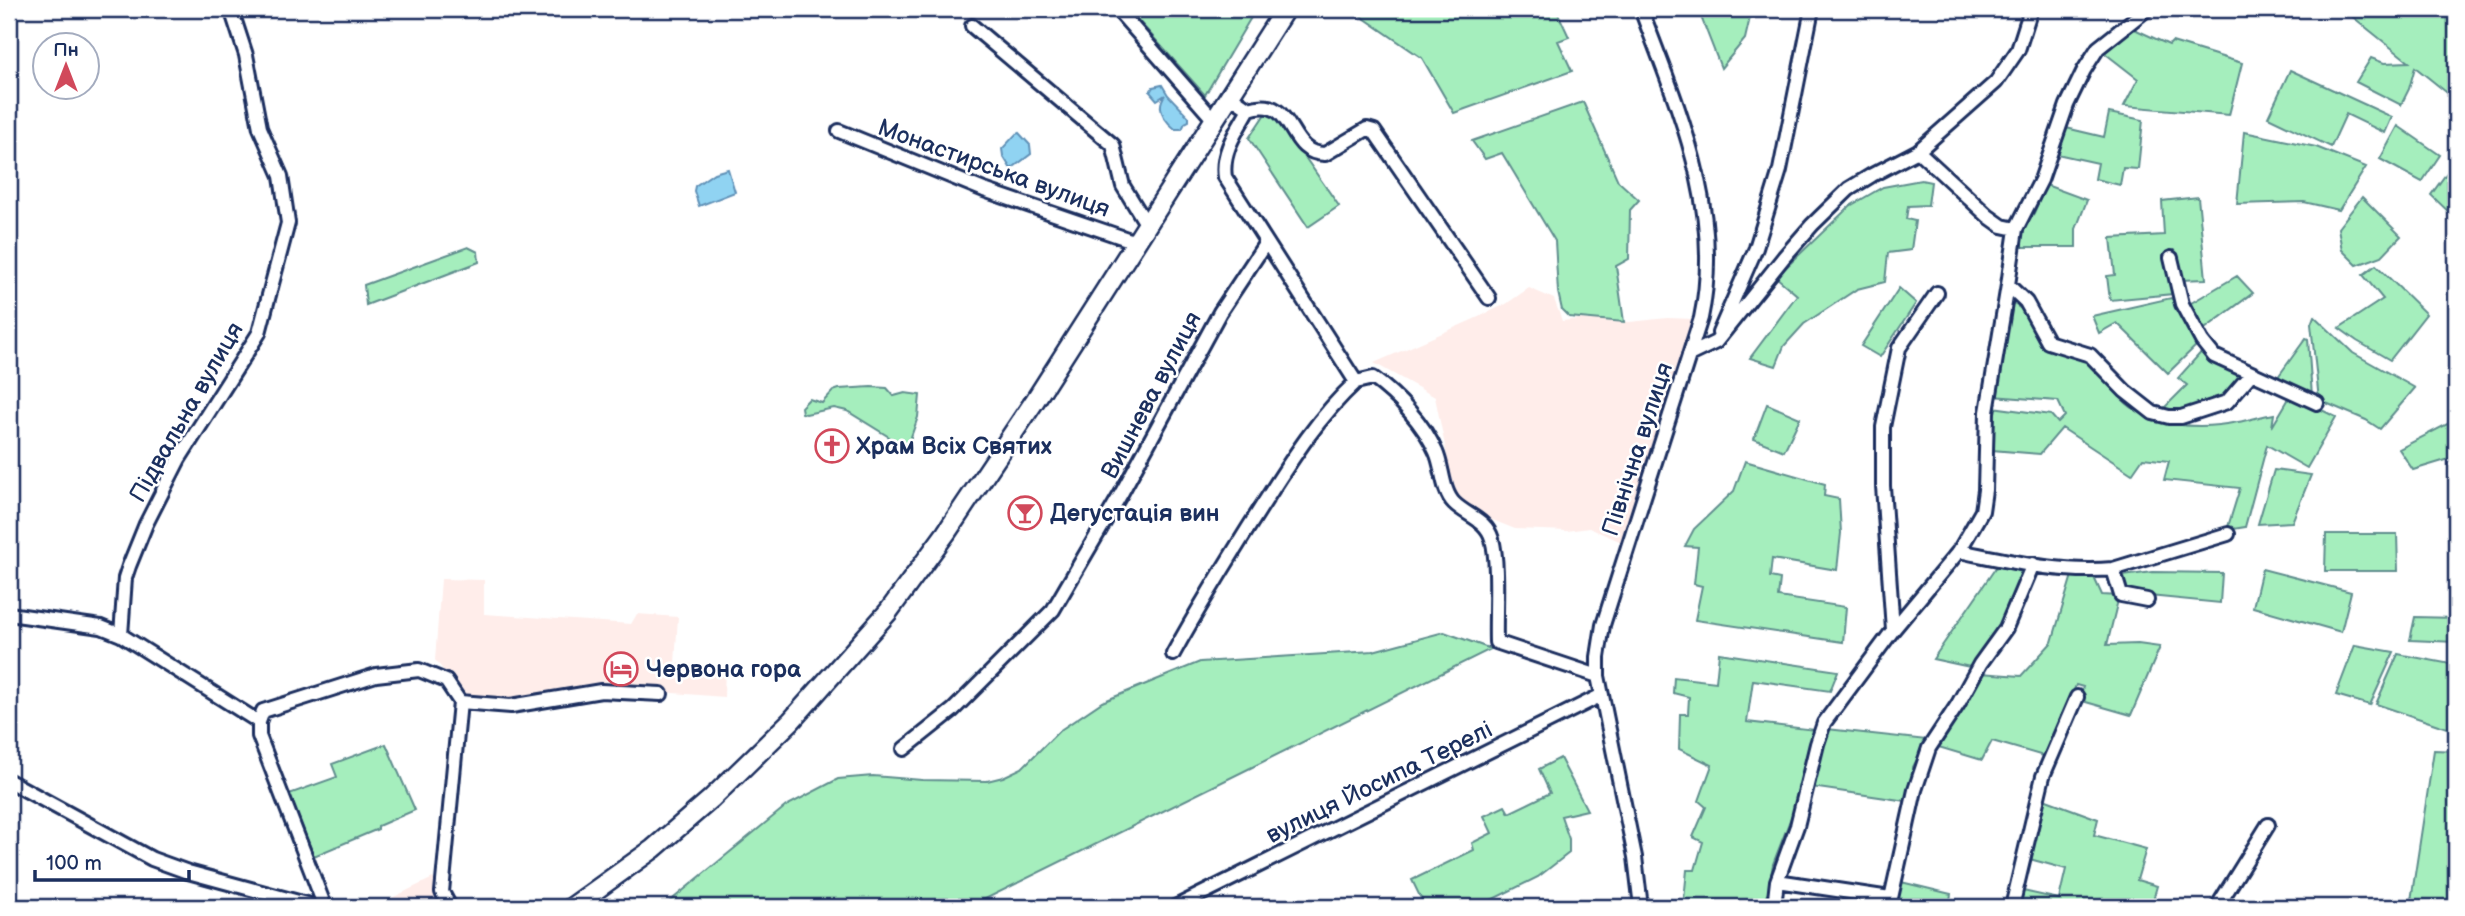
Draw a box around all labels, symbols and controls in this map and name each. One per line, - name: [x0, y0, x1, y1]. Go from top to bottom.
- north arrow: [32, 32, 102, 102]
- text: Пн: [53, 39, 79, 62]
- street label: Монастирська вулиця: [874, 113, 1114, 224]
- street label: Вишнева вулиця: [1095, 307, 1208, 484]
- street label: Підвальна вулиця: [123, 317, 250, 507]
- street label: Північна вулиця: [1596, 359, 1679, 540]
- church icon: Храм Всіх Святих: [813, 427, 851, 465]
- place label: Храм Всіх Святих: [855, 432, 1052, 461]
- bar icon: Дегустація вин: [1006, 494, 1044, 532]
- place label: Дегустація вин: [1050, 499, 1220, 528]
- hotel icon: Червона гора: [602, 650, 640, 688]
- place label: Червона гора: [646, 655, 802, 684]
- street label: вулиця Йосипа Терелі: [1261, 715, 1497, 850]
- scale bar: [35, 839, 189, 883]
- text: 100 m: [46, 851, 102, 876]

